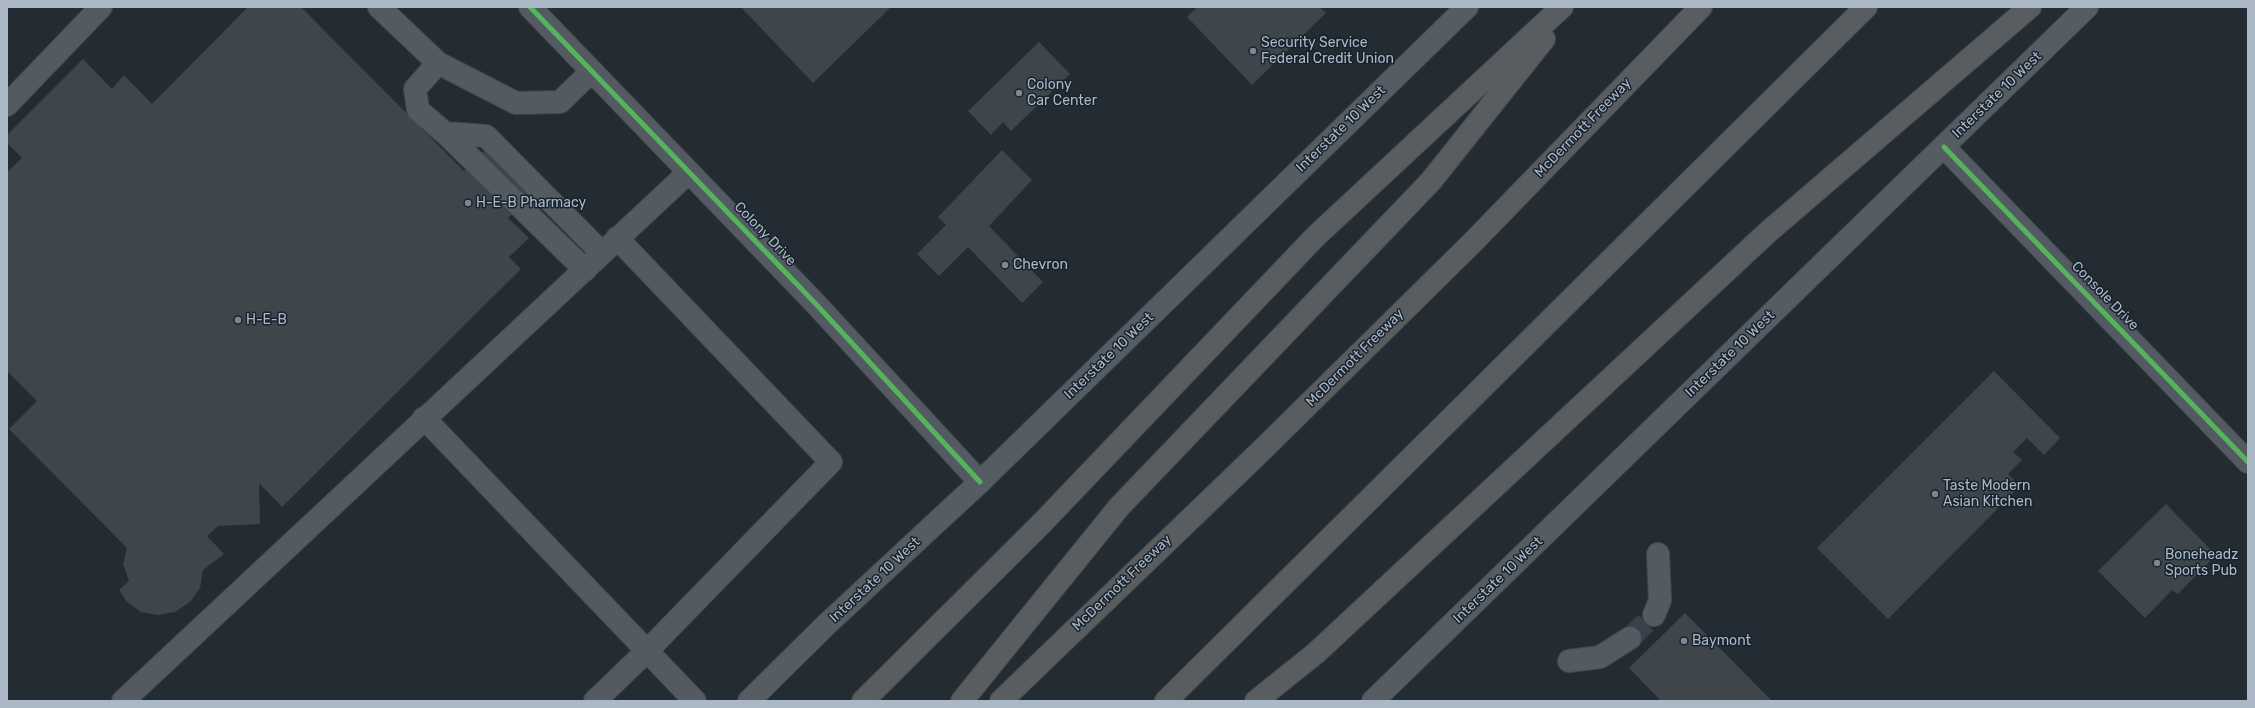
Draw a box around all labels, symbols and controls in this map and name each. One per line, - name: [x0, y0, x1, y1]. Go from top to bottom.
- place label: Security Service Federal Credit Union: [1261, 35, 1394, 68]
- marker: Security Service Federal Credit Union: [1248, 46, 1258, 56]
- street label: Interstate 10 West: [1949, 48, 2045, 142]
- street label: McDermott Freeway: [1531, 75, 1635, 181]
- place label: Colony Car Center: [1027, 77, 1097, 110]
- street label: Interstate 10 West: [1293, 82, 1389, 176]
- marker: Colony Car Center: [1014, 88, 1024, 98]
- place label: H-E-B Pharmacy: [476, 195, 586, 211]
- marker: H-E-B Pharmacy: [463, 198, 473, 208]
- street label: Colony Drive: [731, 199, 799, 269]
- place label: Chevron: [1013, 257, 1068, 273]
- street label: Console Drive: [2068, 258, 2142, 334]
- marker: Chevron: [1000, 260, 1010, 270]
- street label: McDermott Freeway: [1303, 306, 1407, 410]
- street label: Interstate 10 West: [1682, 307, 1778, 401]
- street label: Interstate 10 West: [1061, 309, 1157, 403]
- place label: H-E-B: [246, 312, 287, 328]
- marker: H-E-B: [233, 315, 243, 325]
- place label: Taste Modern Asian Kitchen: [1943, 478, 2032, 510]
- marker: Taste Modern Asian Kitchen: [1930, 489, 1940, 499]
- street label: McDermott Freeway: [1069, 531, 1175, 635]
- street label: Interstate 10 West: [1450, 533, 1546, 627]
- street label: Interstate 10 West: [826, 534, 924, 626]
- place label: Boneheadz Sports Pub: [2165, 547, 2238, 580]
- marker: Boneheadz Sports Pub: [2152, 558, 2162, 568]
- place label: Baymont: [1692, 633, 1751, 649]
- marker: Baymont: [1679, 636, 1689, 646]

